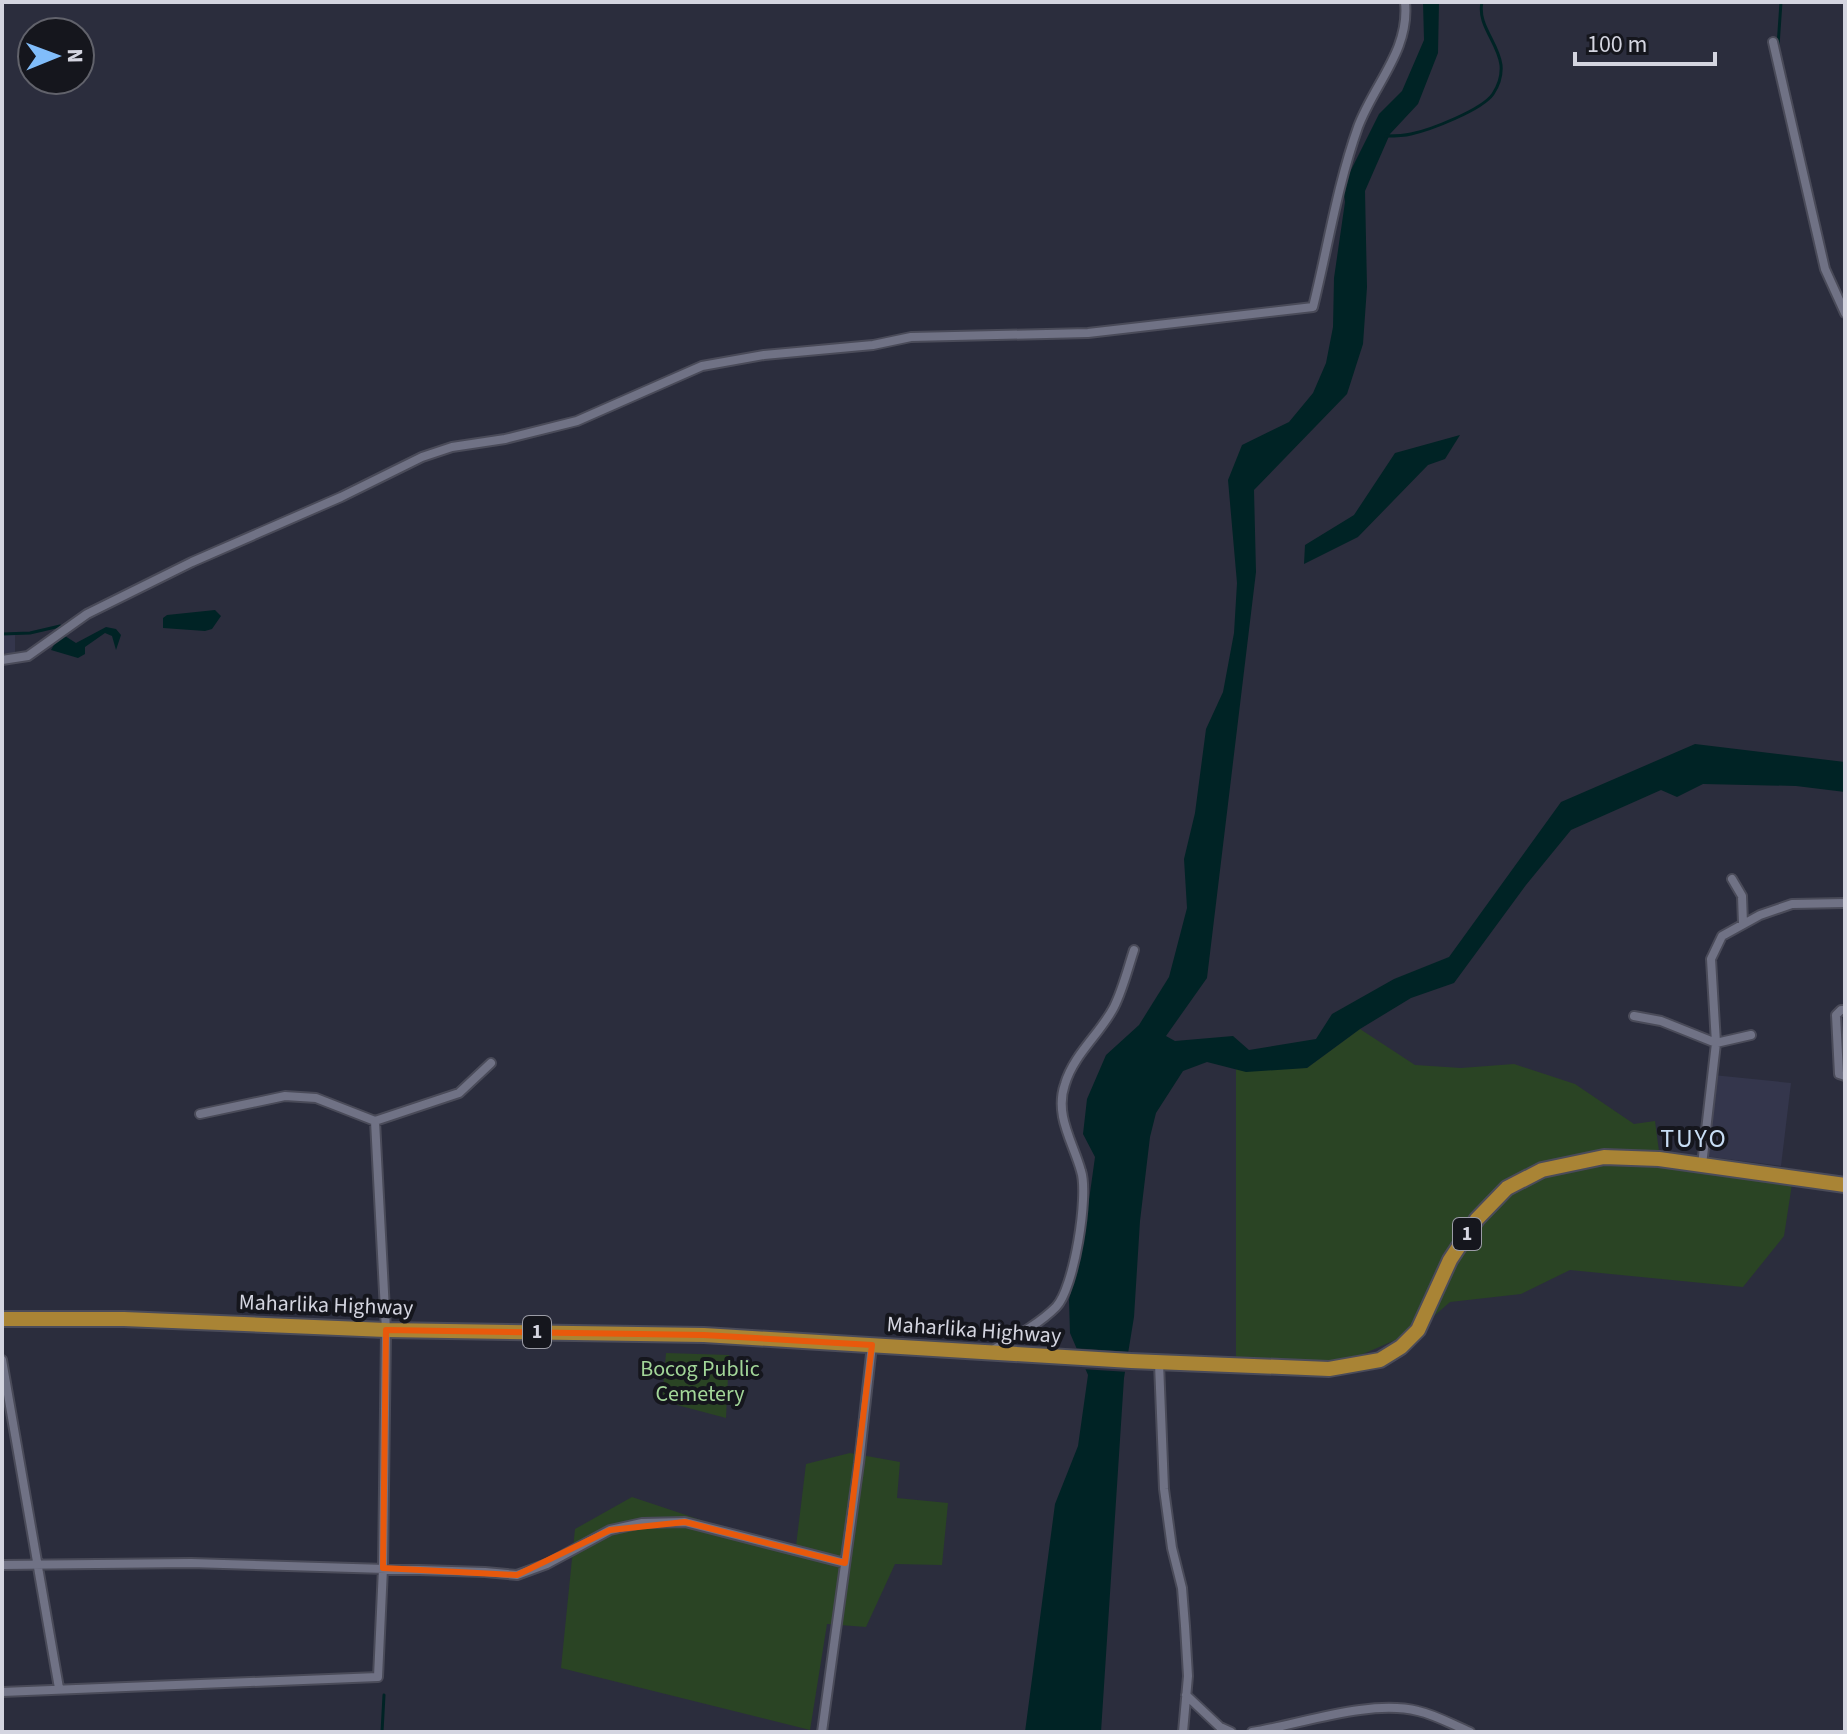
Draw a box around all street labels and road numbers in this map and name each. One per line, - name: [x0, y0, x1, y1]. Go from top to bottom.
- road number: 1: [1453, 1218, 1481, 1250]
- street label: Maharlika Highway: [238, 1286, 415, 1324]
- street label: Maharlika Highway: [886, 1308, 1063, 1352]
- road number: 1: [523, 1316, 551, 1348]

